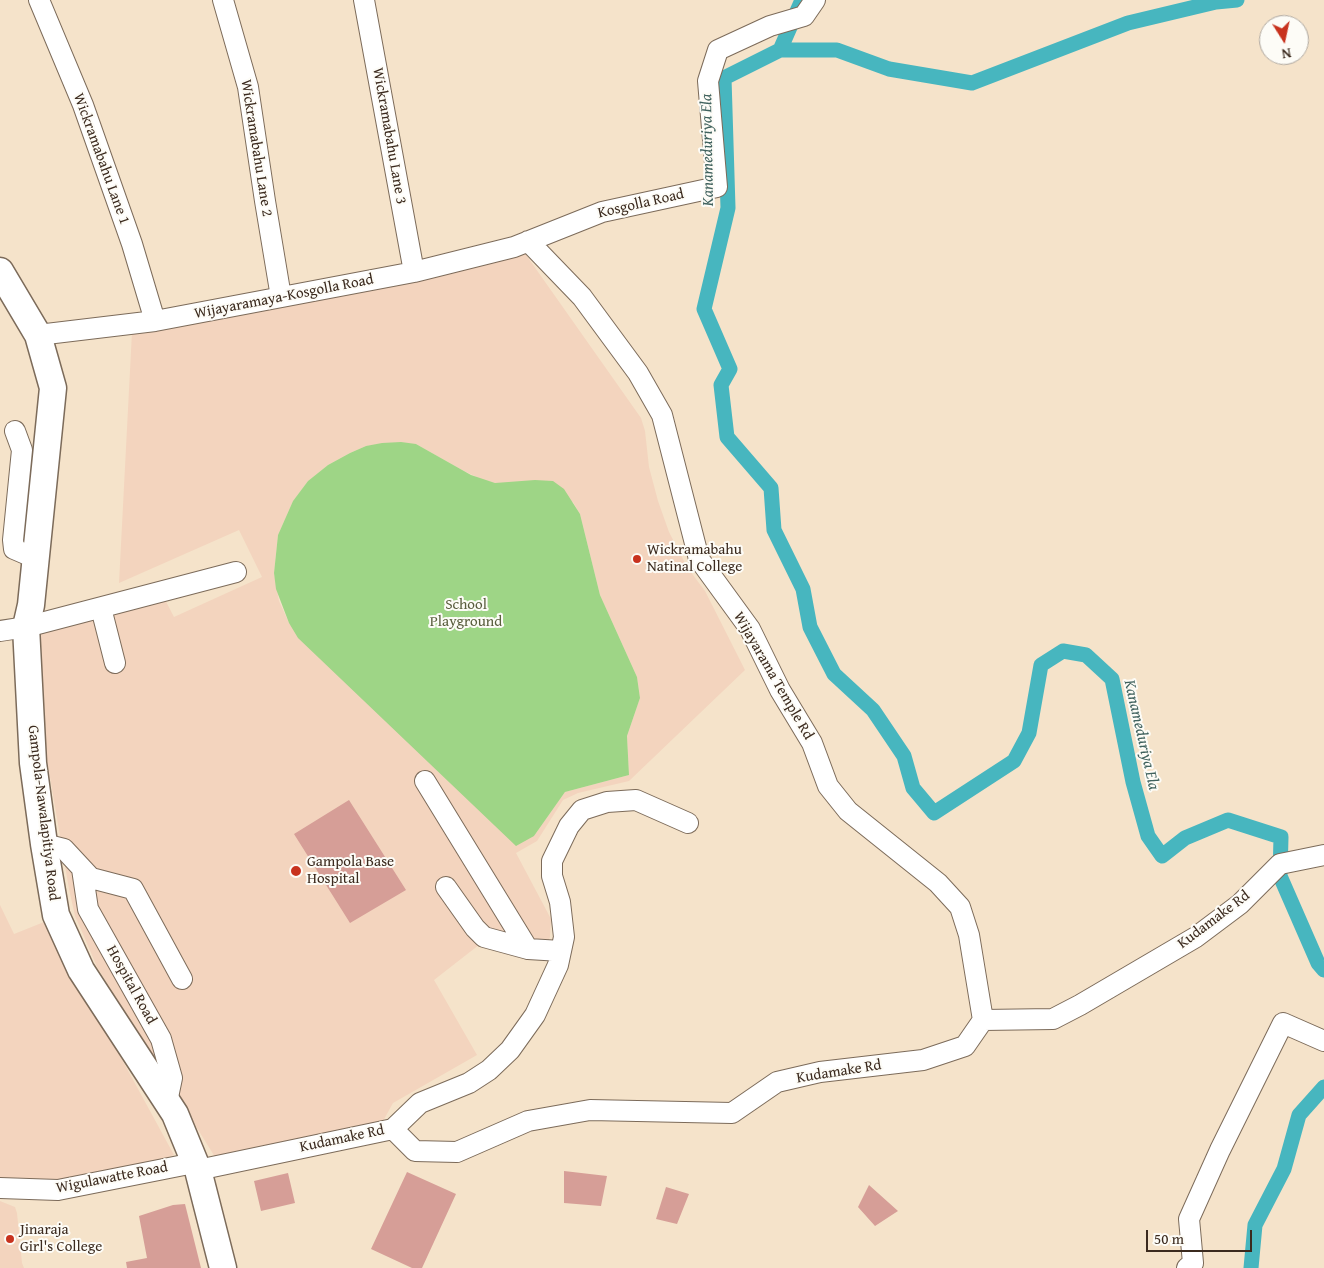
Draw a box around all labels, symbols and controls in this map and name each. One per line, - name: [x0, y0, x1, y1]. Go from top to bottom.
- north arrow: [1259, 15, 1309, 65]
- text: N: [1280, 43, 1293, 64]
- street label: Wickramabahu Lane 3: [368, 66, 410, 206]
- street label: Wickramabahu Lane 2: [236, 78, 276, 218]
- street label: Wickramabahu Lane 1: [69, 91, 133, 227]
- water label: Kanameduriya Ela: [697, 94, 719, 206]
- street label: Kosgolla Road: [596, 185, 686, 223]
- street label: Wijayaramaya-Kosgolla Road: [193, 271, 375, 323]
- place label: Wickramabahu Natinal College: [647, 541, 742, 576]
- marker: Wickramabahu Natinal College: [631, 553, 643, 565]
- park label: School Playground: [430, 596, 502, 631]
- street label: Wijayarama Temple Rd: [729, 609, 817, 743]
- water label: Kanameduriya Ela: [1119, 678, 1163, 792]
- street label: Gampola-Nawalapitiya Road: [23, 724, 63, 902]
- place label: Gampola Base Hospital: [307, 853, 394, 888]
- marker: Gampola Base Hospital: [289, 864, 303, 878]
- street label: Kudamake Rd: [1174, 887, 1254, 953]
- street label: Hospital Road: [102, 943, 160, 1027]
- street label: Kudamake Rd: [795, 1056, 883, 1088]
- street label: Kudamake Rd: [298, 1121, 386, 1157]
- street label: Wigulawatte Road: [55, 1158, 169, 1198]
- scale bar: [1149, 1220, 1255, 1252]
- place label: Jinaraja Girl's College: [20, 1221, 102, 1256]
- text: 50 m: [1154, 1228, 1184, 1249]
- marker: Jinaraja Girl's College: [4, 1233, 16, 1245]

